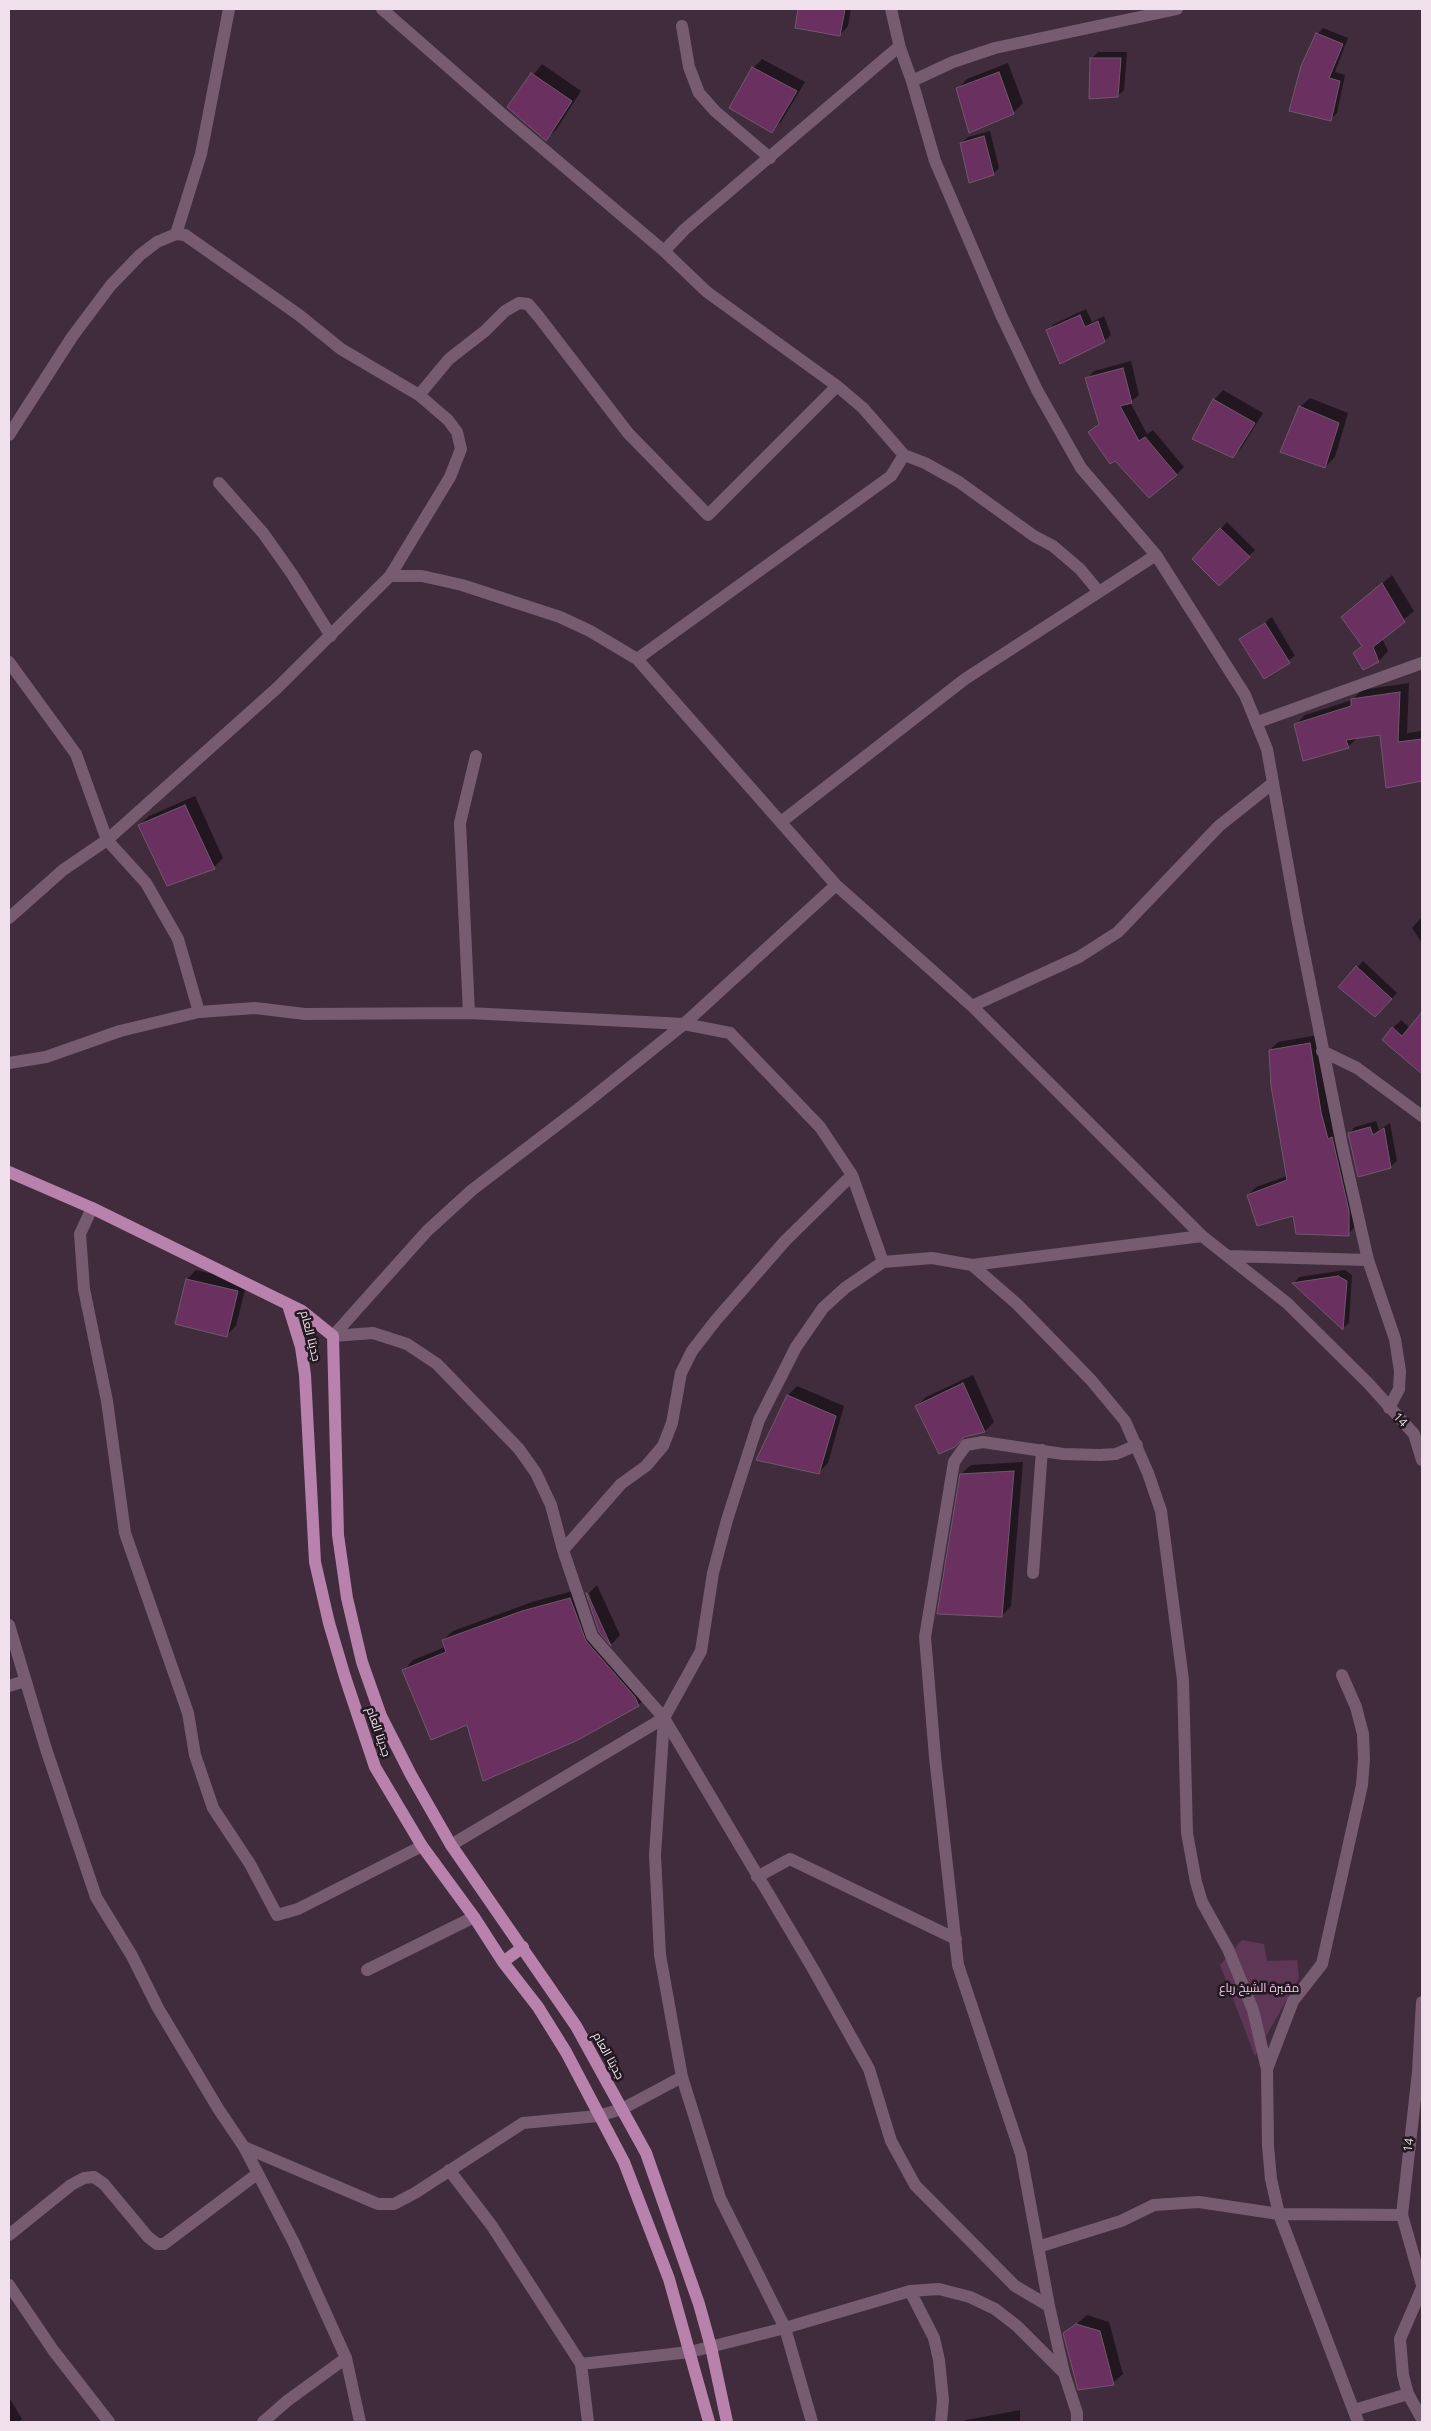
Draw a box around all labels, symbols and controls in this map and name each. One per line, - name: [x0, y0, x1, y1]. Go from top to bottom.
- street label: جديتا العام: [297, 1309, 323, 1363]
- street label: 14: [1390, 1410, 1410, 1430]
- street label: جديتا العام: [363, 1705, 393, 1759]
- park label: مقبرة الشيخ رباع: [1219, 1982, 1299, 1996]
- street label: جديتا العام: [589, 2030, 627, 2082]
- street label: 14: [1401, 2137, 1417, 2153]

